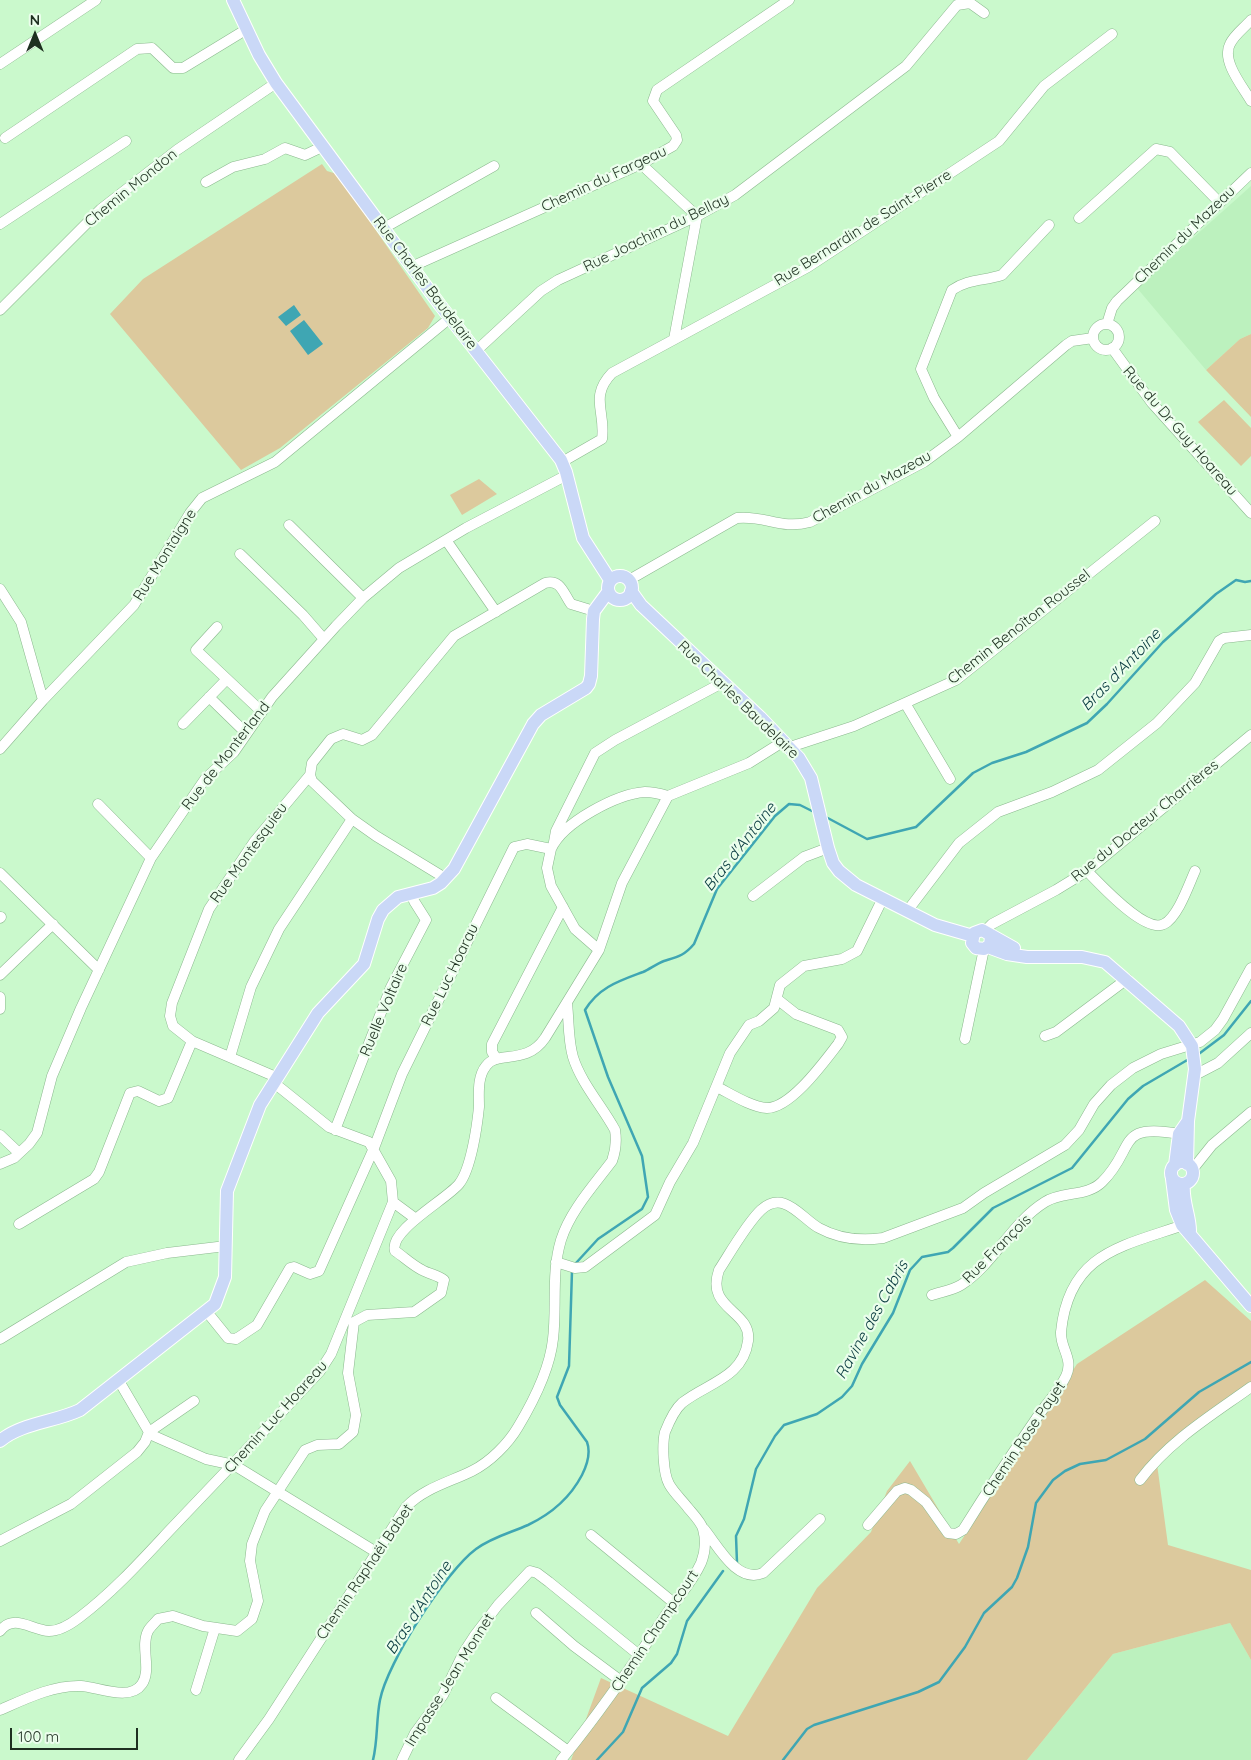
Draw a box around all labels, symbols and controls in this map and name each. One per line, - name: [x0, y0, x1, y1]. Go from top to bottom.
- north arrow: [10, 10, 60, 60]
- text: N: [30, 11, 40, 29]
- street label: Chemin du Fargeau: [538, 142, 670, 216]
- street label: Chemin Mondon: [81, 145, 181, 231]
- street label: Rue Bernardin de Saint-Pierre: [771, 166, 955, 290]
- street label: Chemin du Mazeau: [1131, 182, 1239, 288]
- street label: Rue Joachim du Bellay: [580, 190, 732, 276]
- street label: Rue Charles Baudelaire: [369, 213, 481, 353]
- street label: Rue du Dr Guy Hoareau: [1119, 363, 1241, 499]
- street label: Chemin du Mazeau: [809, 447, 935, 527]
- street label: Rue Montaigne: [130, 506, 200, 604]
- street label: Chemin Benoîton Roussel: [944, 566, 1094, 688]
- water label: Bras d'Antoine: [1077, 625, 1165, 715]
- street label: Rue Charles Baudelaire: [674, 637, 802, 763]
- street label: Rue de Monterland: [178, 698, 274, 814]
- street label: Rue du Docteur Charrières: [1068, 756, 1222, 886]
- street label: Rue Montesquieu: [207, 799, 291, 907]
- water label: Bras d'Antoine: [699, 799, 781, 895]
- street label: Rue Luc Hoarau: [417, 921, 483, 1029]
- street label: Ruelle Voltaire: [356, 961, 412, 1059]
- street label: Rue François: [959, 1211, 1035, 1287]
- water label: Ravine des Cabris: [832, 1257, 912, 1383]
- street label: Chemin Luc Hoareau: [221, 1357, 331, 1477]
- street label: Chemin Rose Payet: [979, 1378, 1069, 1500]
- street label: Chemin Raphaël Babet: [313, 1501, 417, 1643]
- water label: Bras d'Antoine: [382, 1558, 456, 1658]
- street label: Chemin Champcourt: [608, 1567, 702, 1695]
- street label: Impasse Jean Monnet: [402, 1610, 498, 1750]
- scale bar: [12, 1718, 140, 1750]
- text: 100 m: [18, 1727, 59, 1746]

